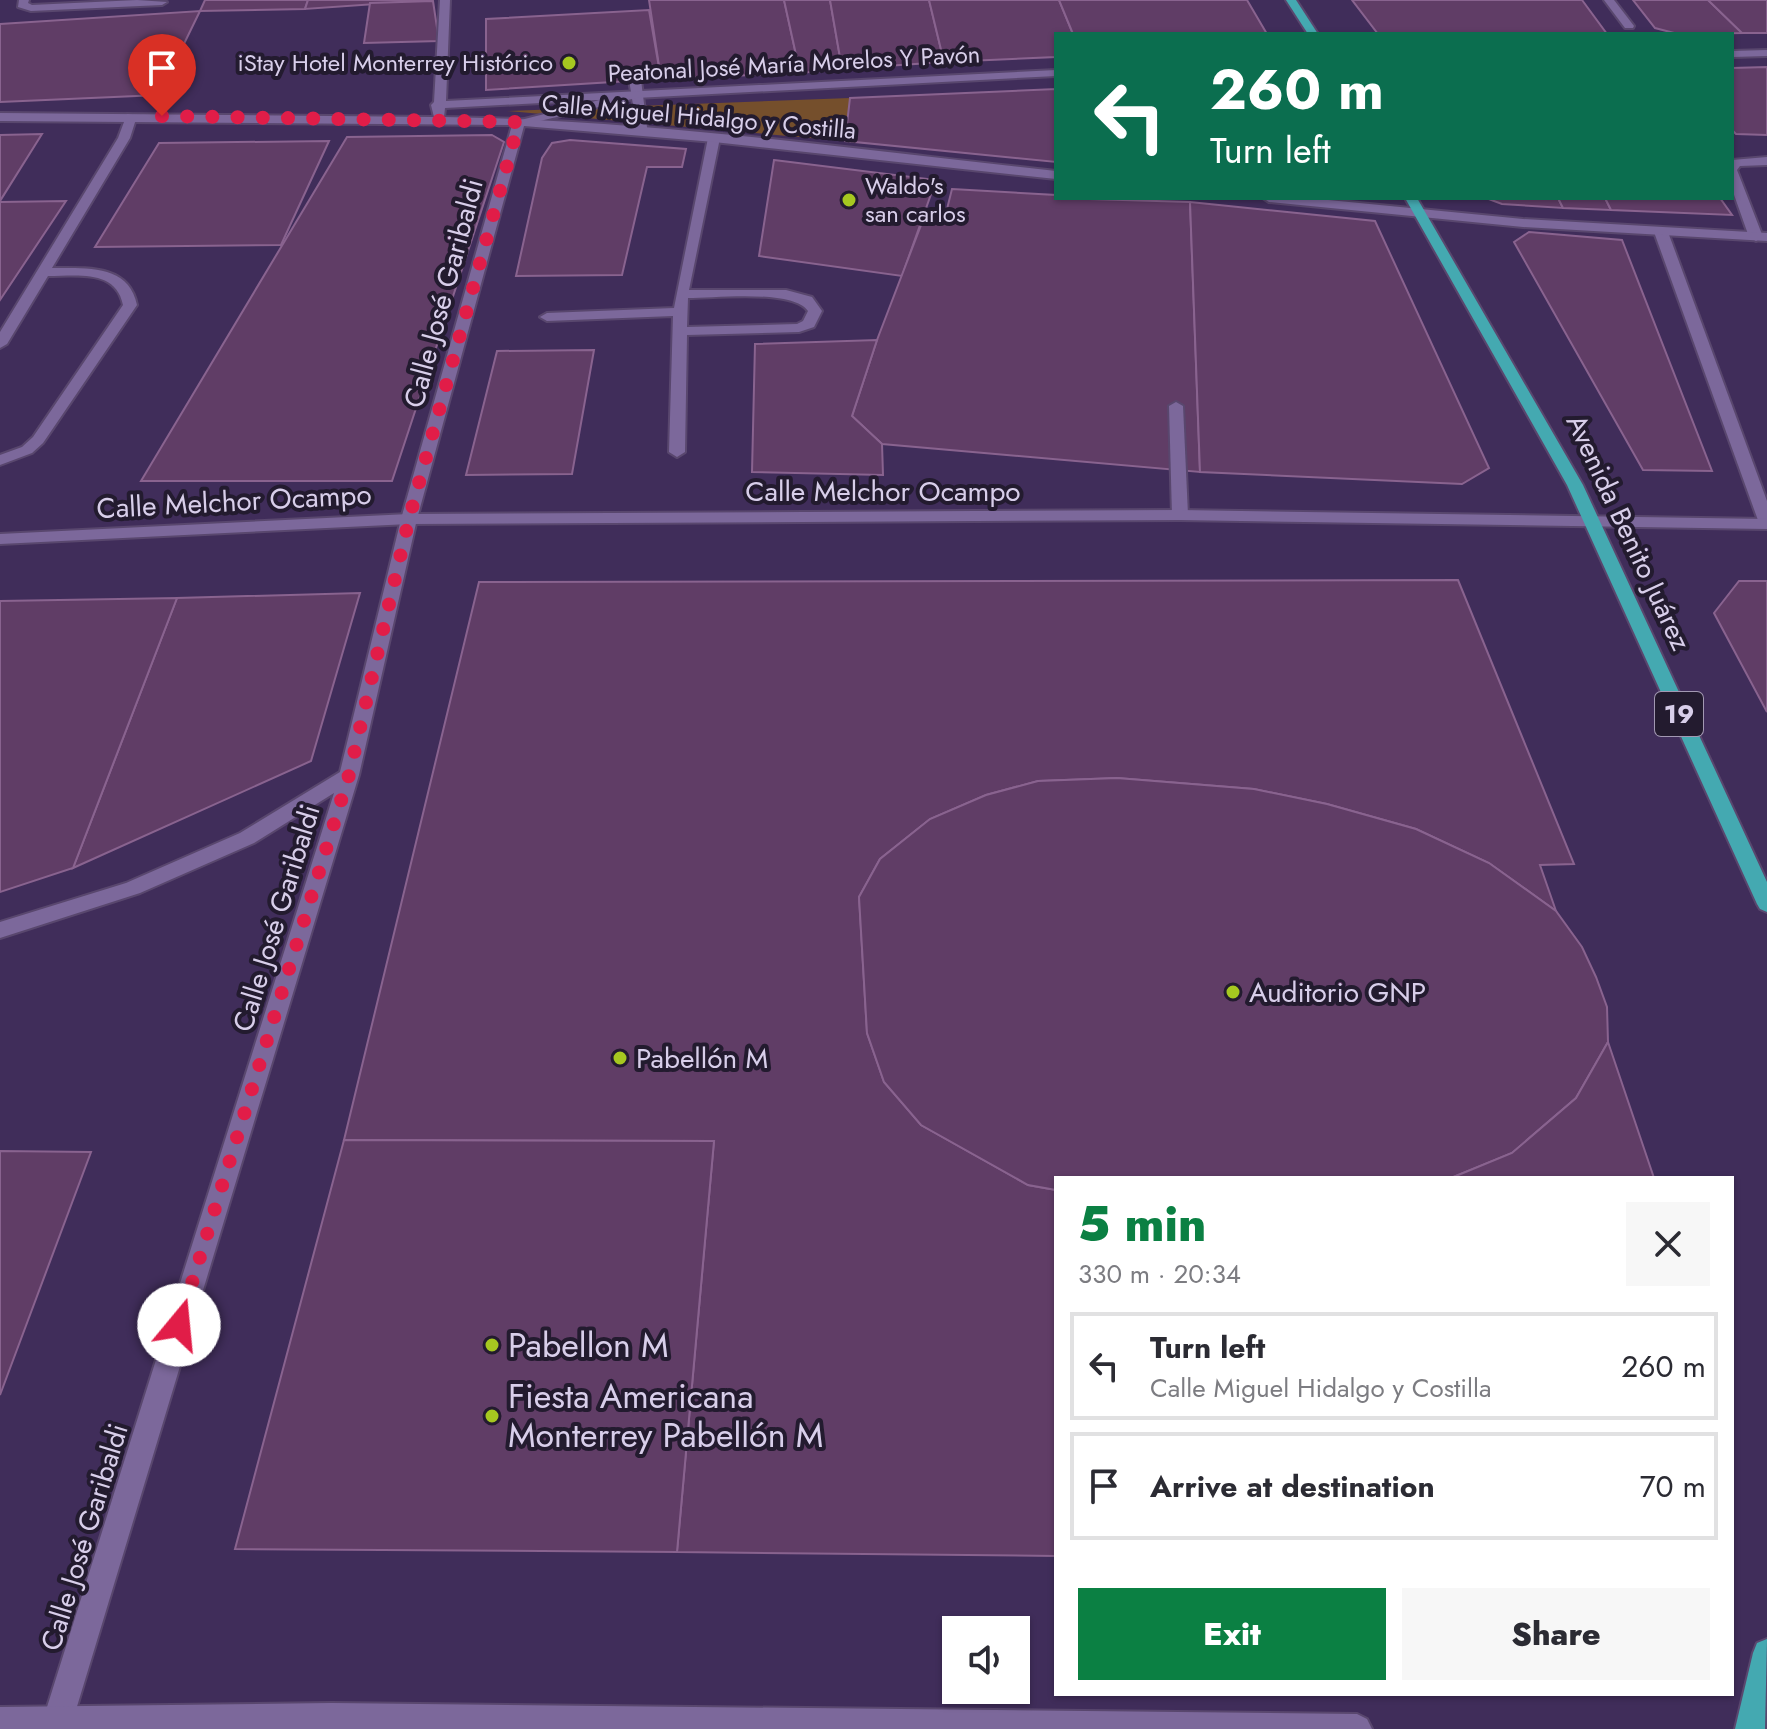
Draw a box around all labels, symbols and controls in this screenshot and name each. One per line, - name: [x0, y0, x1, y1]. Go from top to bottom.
- pin: [128, 34, 196, 116]
- street label: Peatonal José María Morelos Y Pavón: [607, 36, 981, 91]
- place label: iStay Hotel Monterrey Histórico: [237, 45, 553, 80]
- icon: arrive: [140, 46, 184, 90]
- text: 260 m: [1210, 49, 1384, 130]
- marker: iStay Hotel Monterrey Histórico: [560, 54, 578, 72]
- icon: left: [1078, 64, 1182, 168]
- street label: Calle Miguel Hidalgo y Costilla: [540, 85, 858, 148]
- text: Turn left: [1210, 124, 1331, 176]
- place label: Waldo's san carlos: [865, 168, 966, 231]
- street label: Calle José Garibaldi: [393, 174, 494, 412]
- marker: Waldo's san carlos: [840, 191, 858, 209]
- street label: Avenida Benito Juárez: [1556, 407, 1701, 657]
- street label: Calle Melchor Ocampo: [745, 471, 1021, 512]
- street label: Calle Melchor Ocampo: [95, 474, 373, 529]
- road number: 19: [1655, 692, 1703, 736]
- street label: Calle José Garibaldi: [222, 799, 331, 1037]
- place label: Auditorio GNP: [1249, 972, 1426, 1013]
- marker: Auditorio GNP: [1224, 983, 1242, 1001]
- place label: Pabellón M: [636, 1038, 768, 1079]
- marker: Pabellón M: [611, 1049, 629, 1067]
- text: 5 min: [1078, 1190, 1206, 1259]
- button: close: [1626, 1202, 1710, 1286]
- text: 330 m · 20:34: [1078, 1255, 1241, 1293]
- position arrow: [137, 1283, 221, 1367]
- place label: Pabellon M: [508, 1321, 669, 1370]
- text: Turn left: [1150, 1326, 1265, 1369]
- marker: Pabellon M: [483, 1336, 501, 1354]
- icon: left: [1082, 1344, 1126, 1388]
- text: 260 m: [1621, 1345, 1706, 1388]
- text: Calle Miguel Hidalgo y Costilla: [1150, 1369, 1492, 1407]
- place label: Fiesta Americana Monterrey Pabellón M: [508, 1372, 823, 1460]
- marker: Fiesta Americana Monterrey Pabellón M: [483, 1407, 501, 1425]
- street label: Calle José Garibaldi: [30, 1418, 139, 1656]
- icon: arrive: [1082, 1464, 1126, 1508]
- text: Arrive at destination: [1150, 1465, 1435, 1508]
- text: 70 m: [1640, 1465, 1706, 1508]
- button: Exit: [1078, 1588, 1386, 1680]
- button: Share: [1402, 1588, 1710, 1680]
- map controls: [942, 1616, 1030, 1704]
- button: sound: [942, 1616, 1030, 1704]

